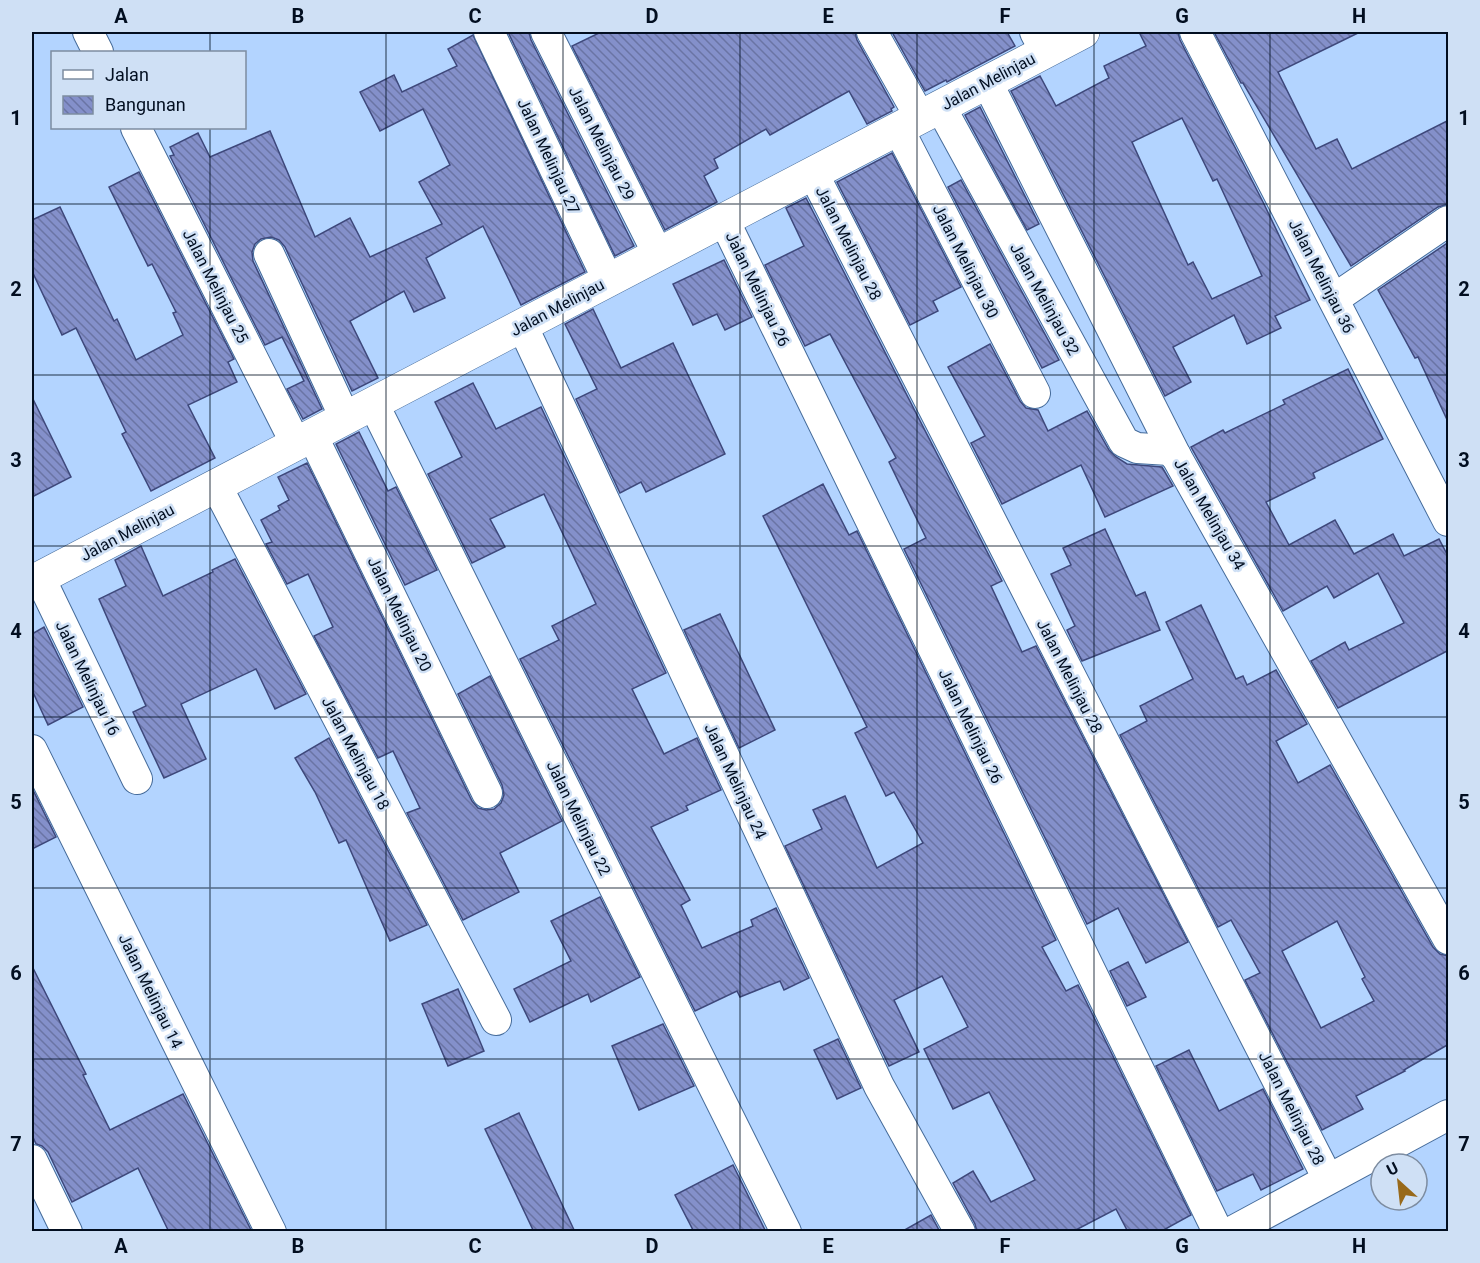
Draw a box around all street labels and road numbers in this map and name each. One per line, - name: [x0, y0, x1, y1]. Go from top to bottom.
- street label: Jalan Melinjau: [938, 49, 1038, 114]
- street label: Jalan Melinjau 29: [565, 83, 638, 203]
- street label: Jalan Melinjau 27: [513, 95, 584, 217]
- street label: Jalan Melinjau 28: [812, 183, 885, 303]
- street label: Jalan Melinjau 30: [929, 201, 1002, 321]
- street label: Jalan Melinjau 36: [1285, 216, 1358, 336]
- street label: Jalan Melinjau 25: [179, 226, 252, 346]
- street label: Jalan Melinjau 26: [722, 229, 794, 350]
- street label: Jalan Melinjau 32: [1006, 240, 1083, 359]
- street label: Jalan Melinjau: [507, 275, 607, 340]
- street label: Jalan Melinjau 34: [1170, 455, 1249, 573]
- street label: Jalan Melinjau: [77, 500, 177, 565]
- street label: Jalan Melinjau 20: [364, 554, 436, 675]
- street label: Jalan Melinjau 28: [1033, 616, 1106, 736]
- street label: Jalan Melinjau 16: [52, 618, 124, 739]
- street label: Jalan Melinjau 26: [935, 666, 1007, 787]
- street label: Jalan Melinjau 18: [318, 693, 393, 813]
- street label: Jalan Melinjau 24: [700, 720, 771, 842]
- street label: Jalan Melinjau 22: [543, 758, 615, 879]
- street label: Jalan Melinjau 14: [115, 931, 187, 1052]
- street label: Jalan Melinjau 28: [1255, 1048, 1328, 1168]

